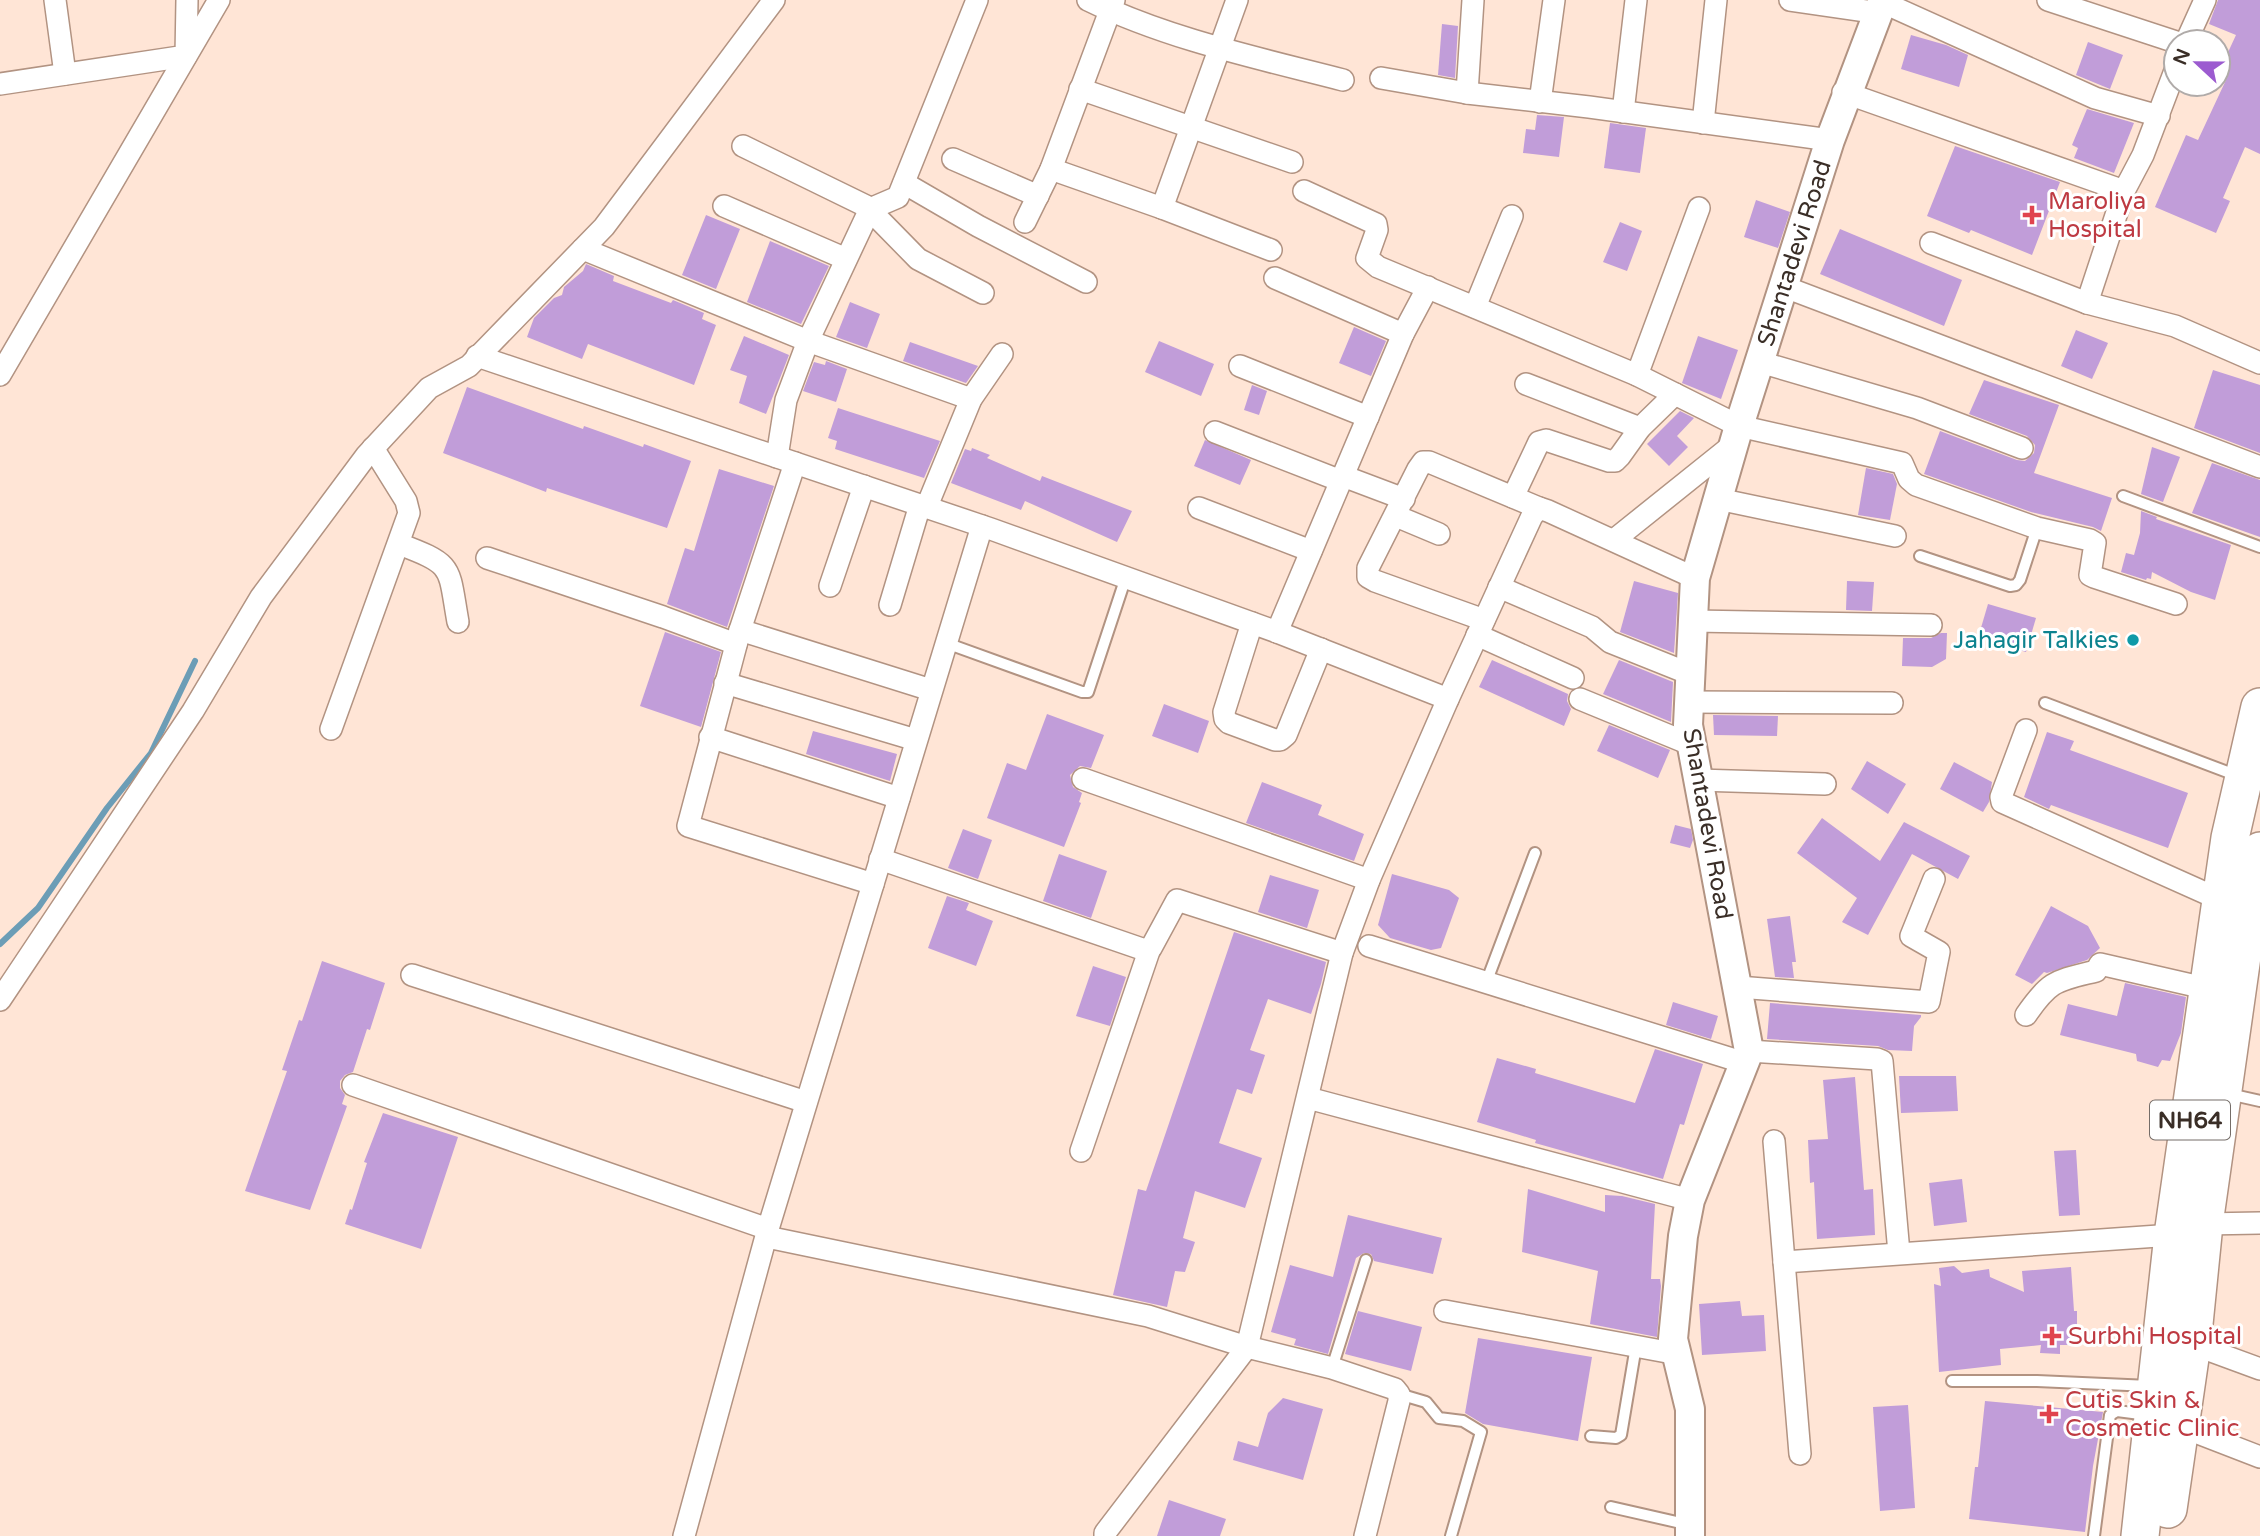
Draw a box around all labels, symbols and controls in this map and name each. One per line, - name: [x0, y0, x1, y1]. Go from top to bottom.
- north arrow: [2162, 28, 2232, 98]
- text: N: [2169, 46, 2195, 68]
- street label: Shantadevi Road: [1751, 157, 1838, 350]
- place label: Maroliya Hospital: [2048, 187, 2146, 244]
- marker: Maroliya Hospital: [2022, 205, 2042, 225]
- place label: Jahagir Talkies: [1953, 626, 2119, 655]
- marker: Jahagir Talkies: [2125, 632, 2141, 648]
- street label: Shantadevi Road: [1676, 726, 1739, 922]
- road number: NH64: [2150, 1100, 2230, 1140]
- place label: Surbhi Hospital: [2068, 1322, 2242, 1351]
- marker: Surbhi Hospital: [2042, 1326, 2062, 1346]
- place label: Cutis Skin & Cosmetic Clinic: [2065, 1386, 2239, 1443]
- marker: Cutis Skin & Cosmetic Clinic: [2039, 1404, 2059, 1424]

